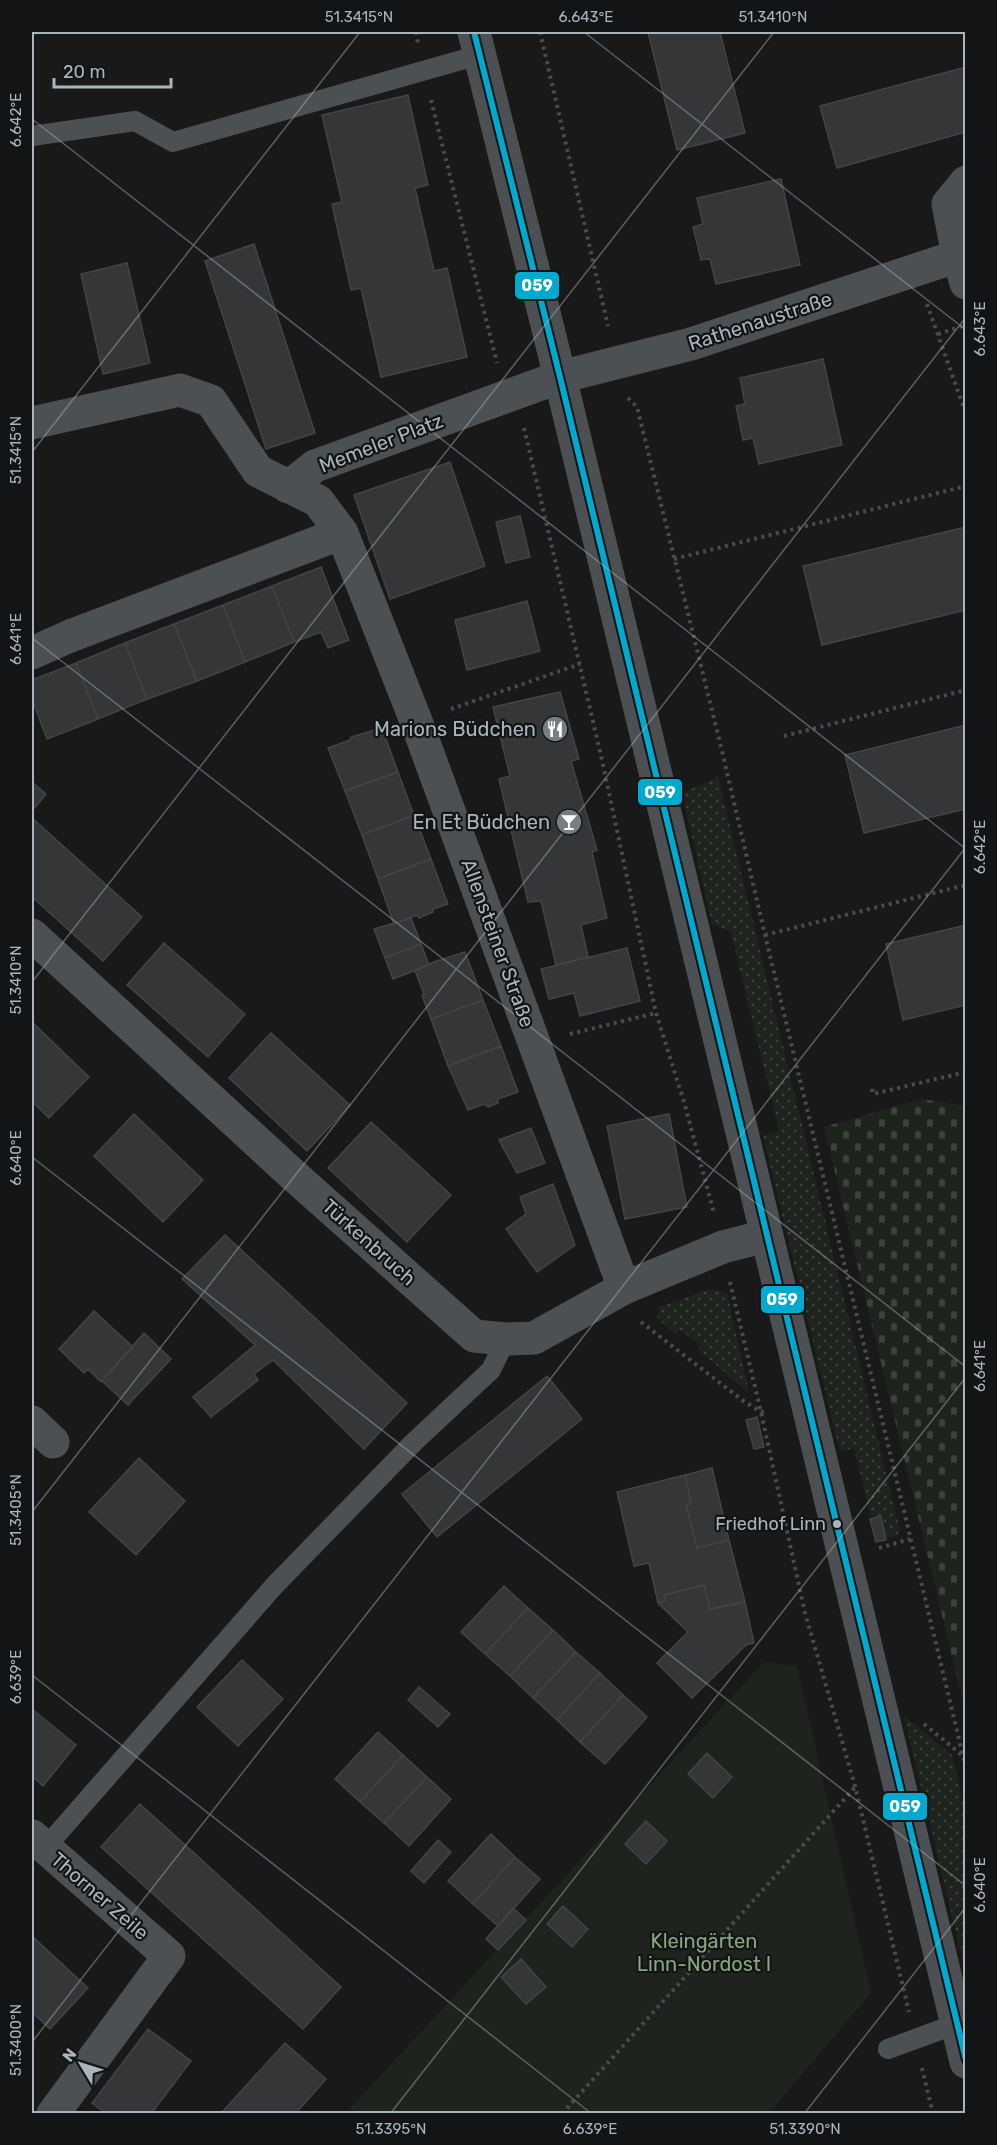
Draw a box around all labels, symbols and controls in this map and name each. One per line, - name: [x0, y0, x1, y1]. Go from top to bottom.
- text: 51.3415°N: [325, 8, 393, 26]
- text: 6.643°E: [559, 8, 613, 26]
- text: 51.3410°N: [738, 8, 808, 26]
- scale bar: [54, 51, 171, 89]
- text: 20 m: [63, 61, 105, 83]
- text: 6.642°E: [7, 93, 25, 147]
- line badge: 059: [514, 271, 560, 300]
- text: 059: [521, 276, 553, 295]
- street label: Rathenaustraße: [685, 286, 835, 356]
- text: 6.643°E: [971, 302, 989, 356]
- street label: Memeler Platz: [316, 408, 446, 478]
- text: 51.3415°N: [7, 416, 25, 484]
- text: 6.641°E: [7, 613, 25, 665]
- restaurant icon: Marions Büdchen: [540, 714, 570, 744]
- place label: Marions Büdchen: [374, 717, 536, 741]
- line badge: 059: [637, 778, 683, 806]
- text: 059: [644, 783, 676, 802]
- bar icon: En Et Büdchen: [554, 807, 584, 837]
- place label: En Et Büdchen: [412, 810, 550, 834]
- text: 6.642°E: [971, 820, 989, 874]
- street label: Allensteiner Straße: [456, 855, 540, 1031]
- text: 51.3410°N: [7, 945, 25, 1015]
- text: 6.640°E: [7, 1130, 25, 1186]
- street label: Türkenbruch: [317, 1194, 421, 1290]
- line badge: 059: [760, 1285, 805, 1314]
- text: 059: [766, 1290, 798, 1309]
- text: 6.641°E: [971, 1340, 989, 1392]
- text: 51.3405°N: [7, 1474, 25, 1546]
- place label: Friedhof Linn: [715, 1513, 826, 1535]
- marker: Friedhof Linn: [831, 1518, 843, 1530]
- text: 6.639°E: [7, 1650, 25, 1704]
- line badge: 059: [882, 1792, 928, 1821]
- text: 059: [889, 1797, 921, 1816]
- street label: Thorner Zeile: [46, 1847, 154, 1945]
- text: 6.640°E: [971, 1857, 989, 1913]
- park label: Kleingärten Linn-Nordost I: [637, 1929, 771, 1976]
- text: 51.3400°N: [7, 2004, 25, 2076]
- north arrow: [51, 2034, 111, 2094]
- text: N: [59, 2045, 81, 2065]
- text: 51.3395°N: [356, 2120, 426, 2138]
- text: 6.639°E: [563, 2120, 617, 2138]
- text: 51.3390°N: [769, 2120, 841, 2138]

